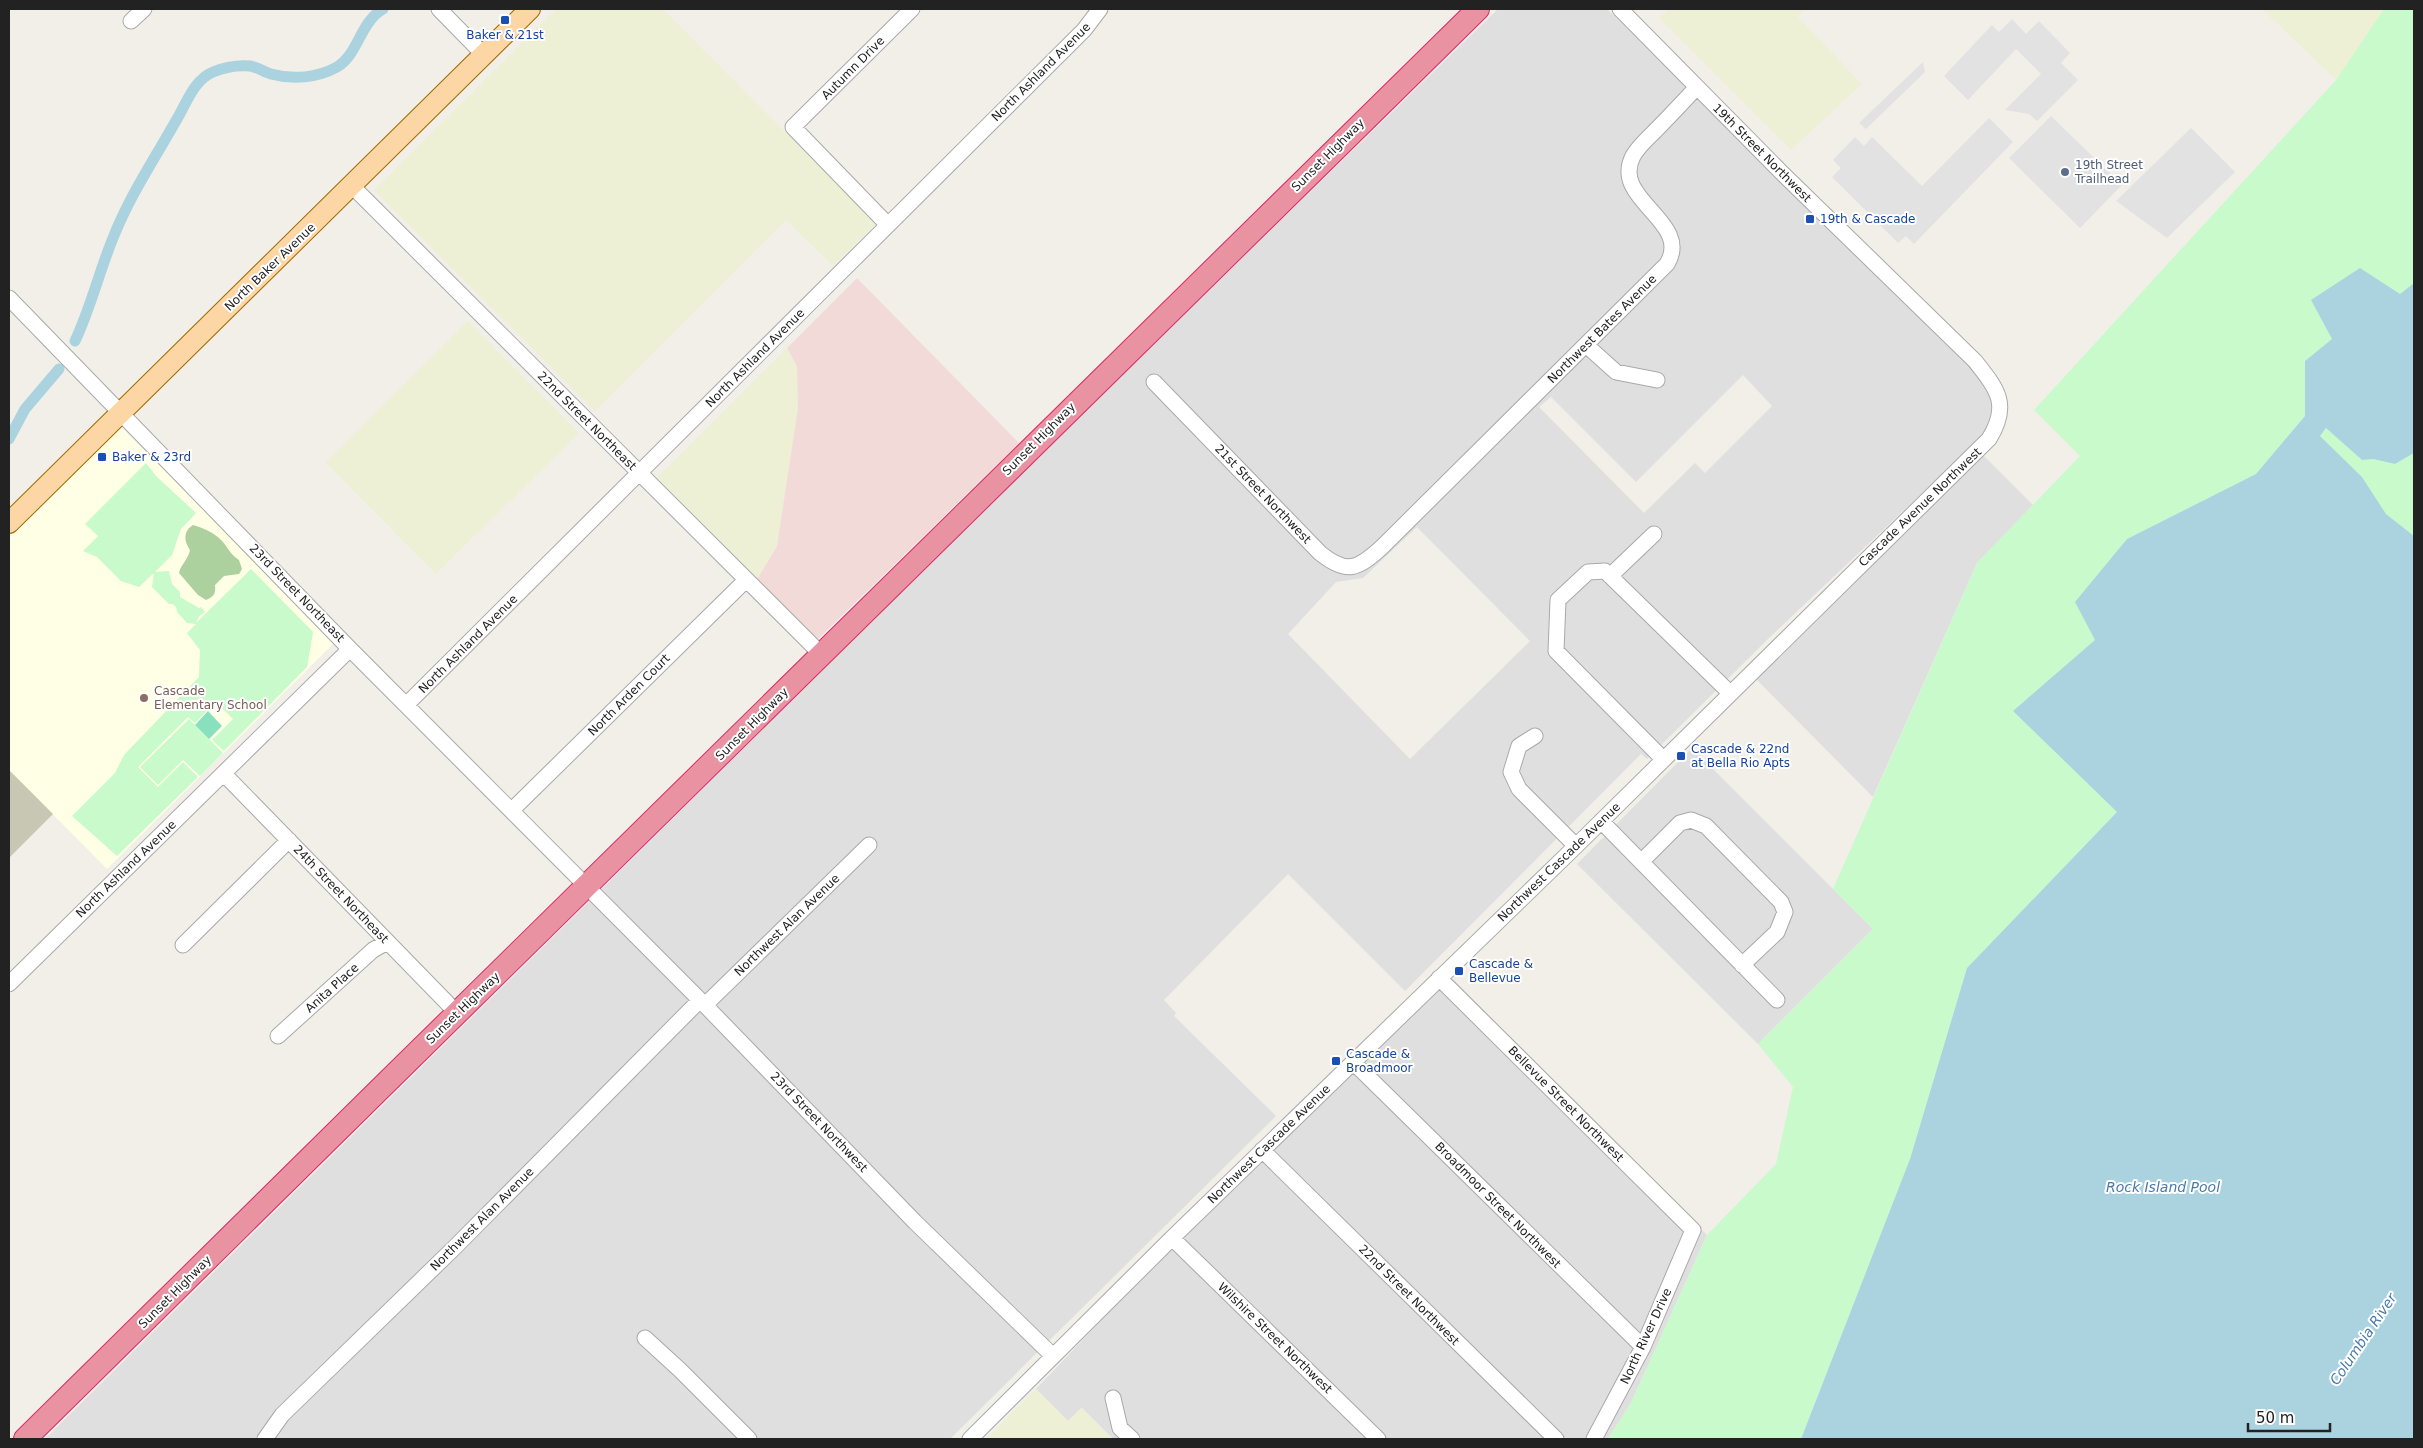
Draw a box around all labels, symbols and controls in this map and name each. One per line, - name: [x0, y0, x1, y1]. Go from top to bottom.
- marker: Baker & 21st: [499, 14, 511, 26]
- street label: North Ashland Avenue: [989, 20, 1093, 124]
- place label: Baker & 21st: [466, 28, 544, 42]
- street label: Autumn Drive: [819, 34, 887, 102]
- street label: 19th Street Northwest: [1710, 101, 1814, 205]
- street label: Sunset Highway: [1289, 116, 1367, 194]
- place label: 19th Street Trailhead: [2074, 158, 2143, 186]
- marker: 19th Street Trailhead: [2059, 166, 2071, 178]
- place label: 19th & Cascade: [1820, 212, 1916, 226]
- marker: 19th & Cascade: [1804, 213, 1816, 225]
- street label: North Baker Avenue: [222, 220, 318, 314]
- street label: Northwest Bates Avenue: [1545, 272, 1659, 386]
- street label: North Ashland Avenue: [703, 306, 807, 410]
- street label: 22nd Street Northeast: [535, 369, 639, 473]
- street label: Sunset Highway: [1000, 400, 1078, 478]
- street label: 21st Street Northwest: [1212, 442, 1314, 547]
- street label: Cascade Avenue Northwest: [1856, 445, 1984, 569]
- place label: Baker & 23rd: [112, 450, 191, 464]
- marker: Baker & 23rd: [96, 451, 108, 463]
- street label: 23rd Street Northeast: [246, 541, 348, 645]
- street label: North Ashland Avenue: [416, 592, 520, 696]
- street label: North Arden Court: [585, 651, 673, 739]
- place label: Cascade Elementary School: [154, 684, 267, 712]
- street label: Sunset Highway: [713, 685, 791, 763]
- marker: Cascade Elementary School: [138, 692, 150, 704]
- place label: Cascade & 22nd at Bella Rio Apts: [1691, 742, 1790, 770]
- marker: Cascade & 22nd at Bella Rio Apts: [1675, 750, 1687, 762]
- street label: Northwest Cascade Avenue: [1495, 800, 1623, 924]
- street label: North Ashland Avenue: [73, 818, 179, 920]
- street label: 24th Street Northeast: [290, 842, 392, 946]
- street label: Northwest Alan Avenue: [732, 871, 842, 979]
- place label: Cascade & Bellevue: [1469, 957, 1533, 985]
- street label: Anita Place: [302, 960, 362, 1016]
- marker: Cascade & Bellevue: [1453, 965, 1465, 977]
- street label: Sunset Highway: [423, 969, 503, 1047]
- street label: Bellevue Street Northwest: [1505, 1043, 1627, 1165]
- place label: Cascade & Broadmoor: [1346, 1047, 1413, 1075]
- marker: Cascade & Broadmoor: [1330, 1055, 1342, 1067]
- street label: 23rd Street Northwest: [768, 1069, 871, 1175]
- street label: Northwest Cascade Avenue: [1205, 1082, 1333, 1206]
- street label: Broadmoor Street Northwest: [1432, 1139, 1564, 1271]
- street label: Northwest Alan Avenue: [427, 1164, 537, 1274]
- water label: Rock Island Pool: [2106, 1179, 2220, 1195]
- street label: 22nd Street Northwest: [1356, 1242, 1462, 1348]
- street label: Sunset Highway: [136, 1253, 214, 1331]
- street label: Wilshire Street Northwest: [1215, 1280, 1335, 1396]
- street label: North River Drive: [1618, 1286, 1674, 1386]
- water label: Columbia River: [2326, 1289, 2400, 1388]
- scale bar: [2248, 1400, 2330, 1432]
- text: 50 m: [2256, 1409, 2294, 1427]

